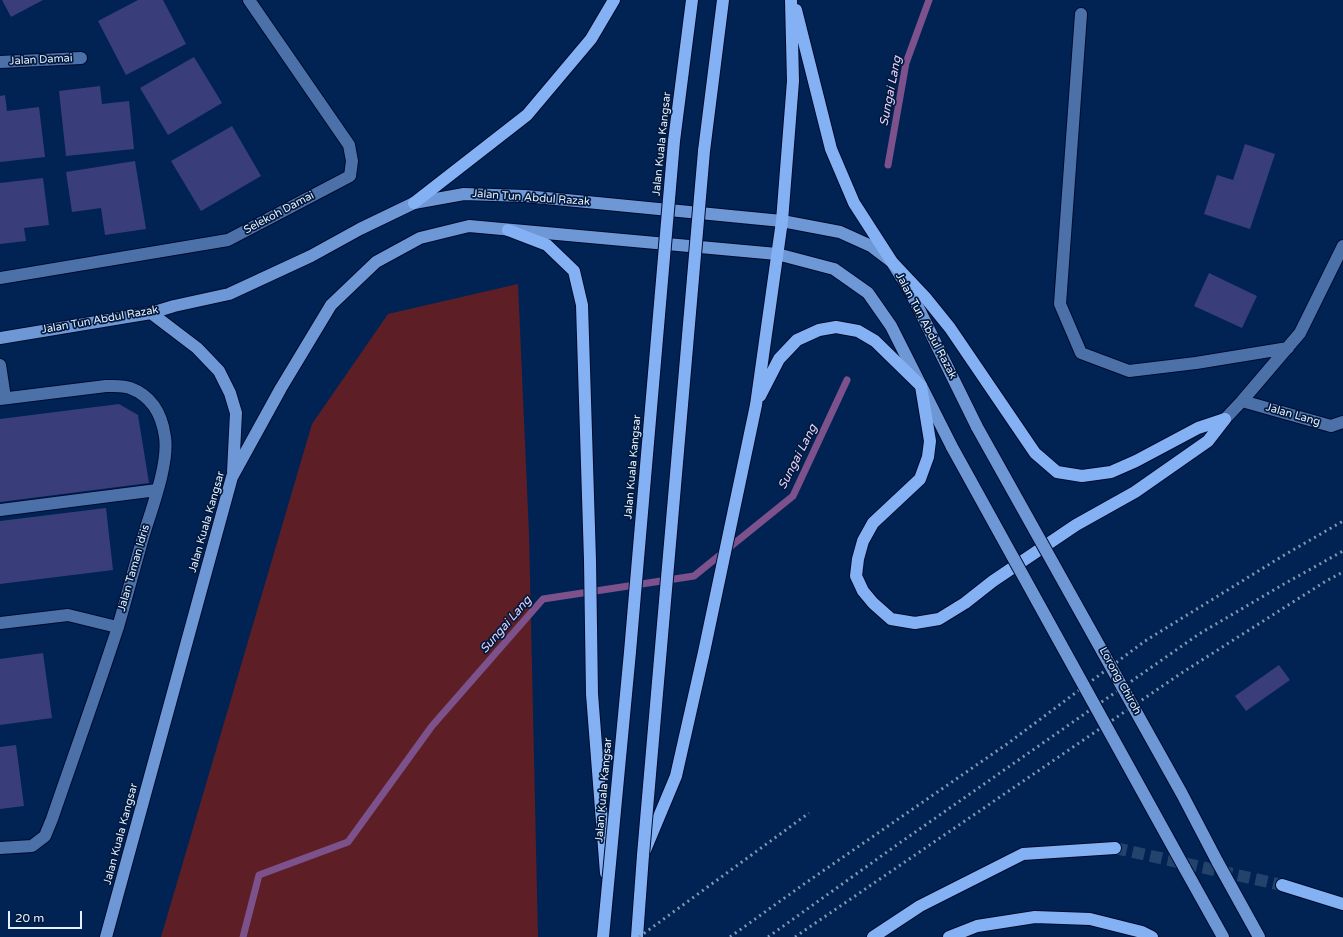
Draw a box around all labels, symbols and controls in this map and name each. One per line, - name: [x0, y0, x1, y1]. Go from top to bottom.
- street label: Jalan Damai: [9, 52, 73, 68]
- water label: Sungai Lang: [877, 55, 905, 127]
- street label: Jalan Kuala Kangsar: [650, 91, 674, 197]
- street label: Jalan Tun Abdul Razak: [472, 187, 590, 209]
- street label: Selekoh Damai: [242, 189, 316, 237]
- street label: Jalan Tun Abdul Razak: [892, 271, 960, 381]
- street label: Jalan Tun Abdul Razak: [41, 303, 159, 337]
- street label: Jalan Lang: [1264, 401, 1322, 429]
- street label: Jalan Kuala Kangsar: [622, 414, 644, 520]
- water label: Sungai Lang: [775, 422, 821, 492]
- street label: Jalan Kuala Kangsar: [186, 470, 228, 574]
- street label: Jalan Taman Idris: [115, 523, 153, 613]
- water label: Sungai Lang: [477, 594, 535, 656]
- street label: Lorong Chiroh: [1096, 645, 1144, 717]
- street label: Jalan Kuala Kangsar: [593, 737, 615, 843]
- street label: Jalan Kuala Kangsar: [101, 782, 141, 886]
- scale bar: [10, 903, 84, 929]
- text: 20 m: [15, 911, 44, 925]

